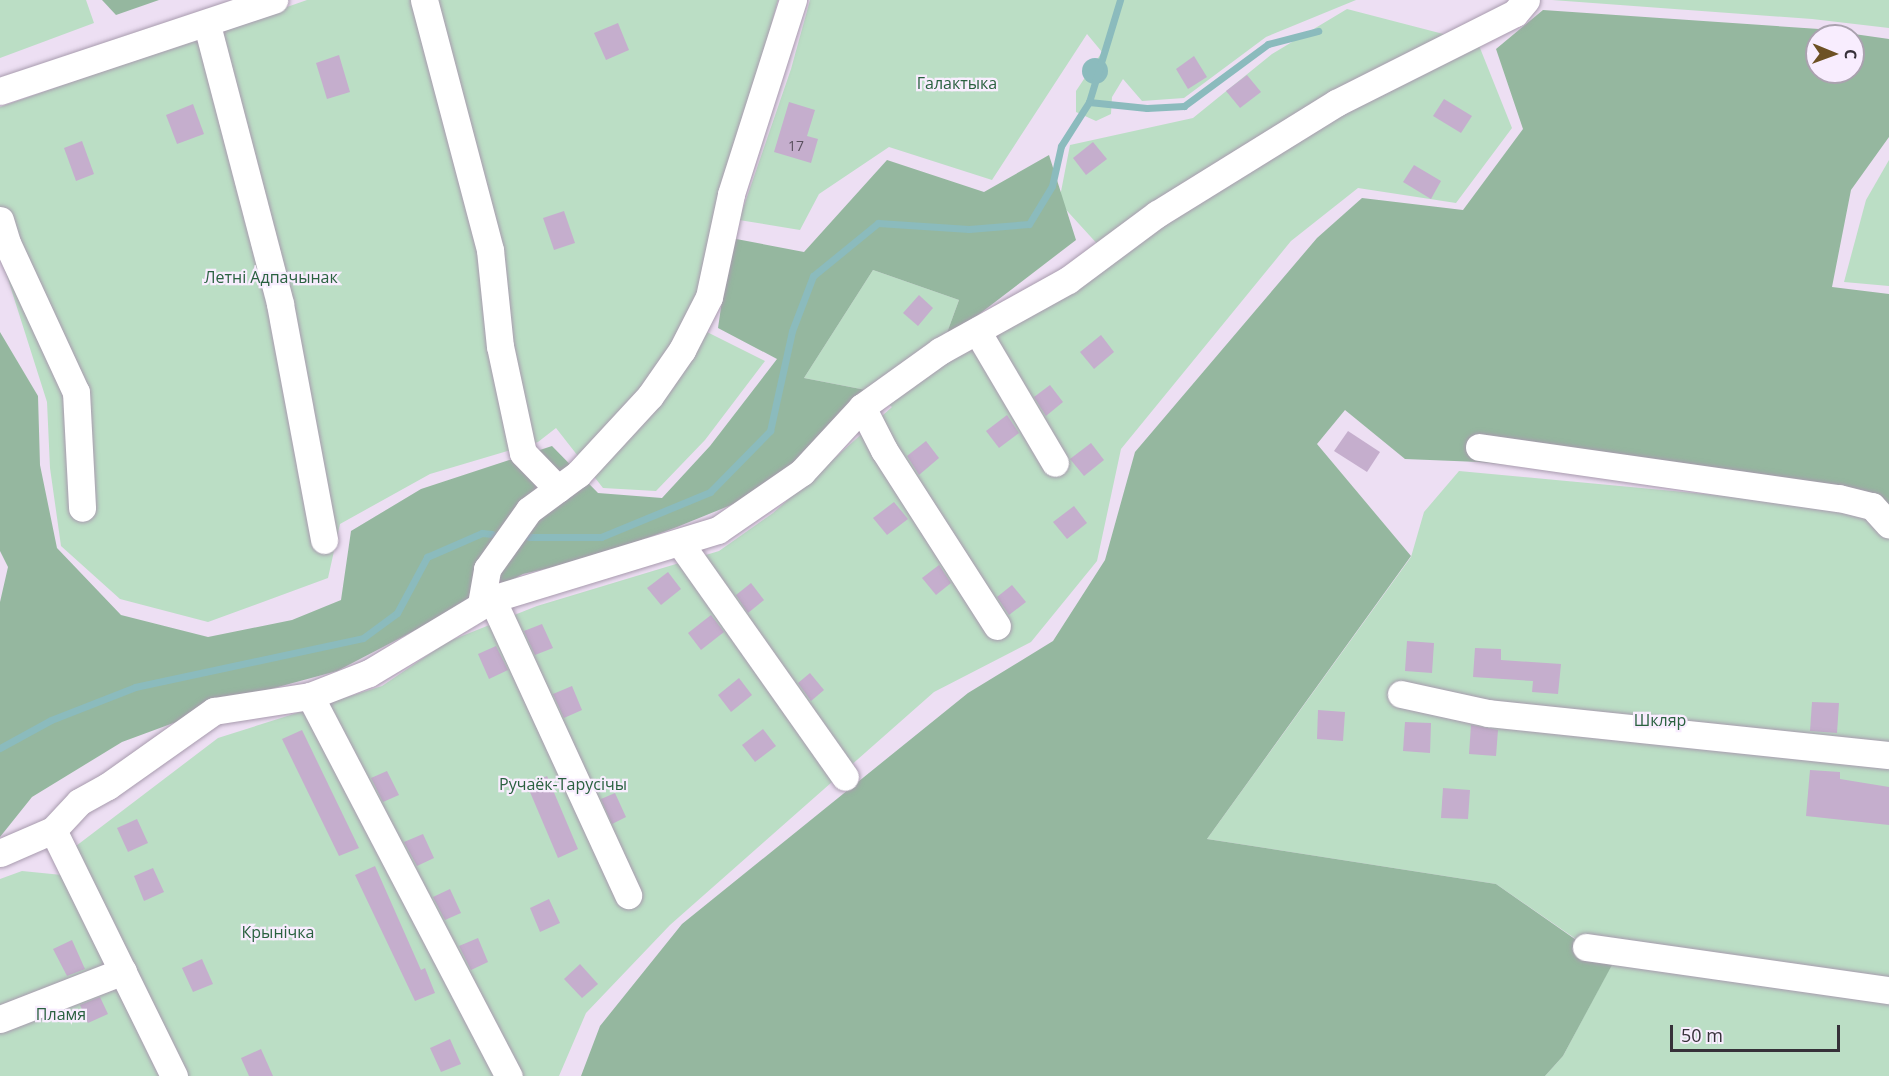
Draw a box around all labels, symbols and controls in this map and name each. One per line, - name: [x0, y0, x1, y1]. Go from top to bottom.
- north arrow: [1805, 24, 1865, 84]
- text: С: [1840, 49, 1862, 60]
- park label: Галактыка: [917, 73, 997, 93]
- house number: 17: [788, 138, 804, 154]
- park label: Летні Адпачынак: [204, 267, 338, 287]
- park label: Шкляр: [1634, 710, 1686, 730]
- park label: Ручаёк-Тарусічы: [499, 774, 627, 794]
- park label: Крынічка: [242, 922, 314, 942]
- park label: Пламя: [36, 1004, 86, 1024]
- scale bar: [1673, 1013, 1842, 1051]
- text: 50 m: [1681, 1023, 1723, 1047]

